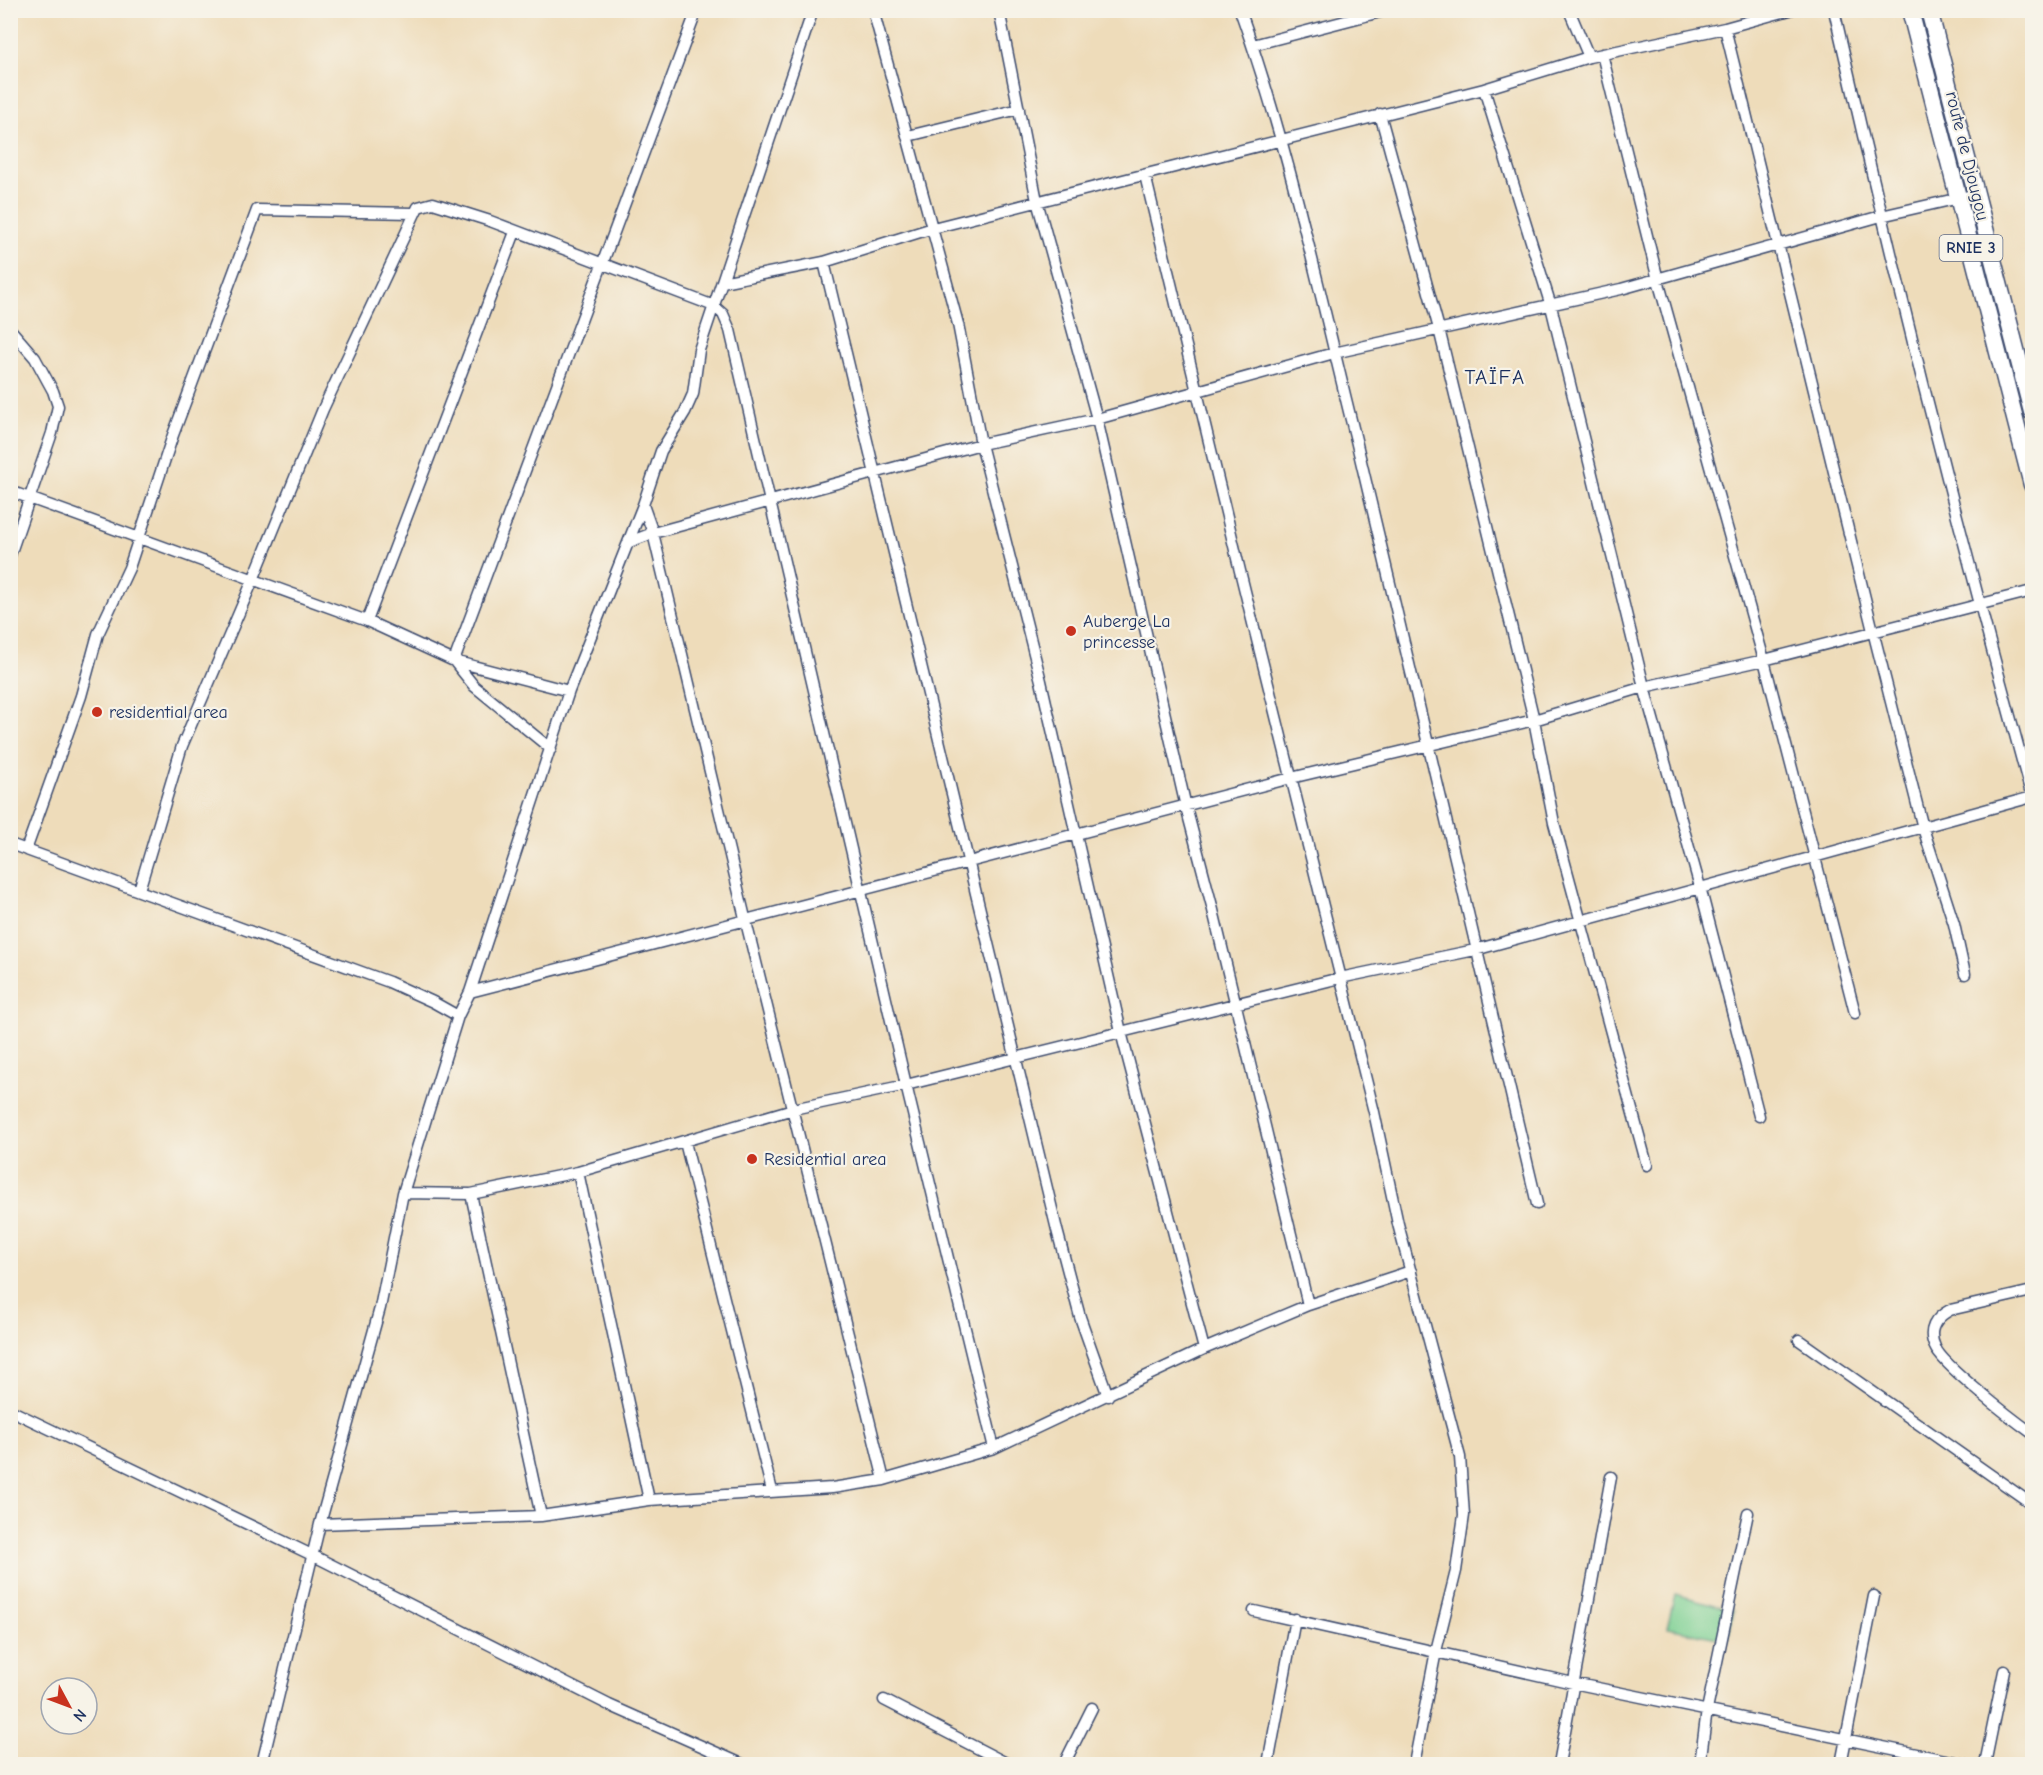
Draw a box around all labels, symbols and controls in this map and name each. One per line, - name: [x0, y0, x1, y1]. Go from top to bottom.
- street label: route de Djougou: [1941, 89, 1993, 223]
- road number: RNIE 3: [1940, 235, 2002, 261]
- district label: TAÏFA: [1464, 365, 1526, 389]
- place label: Auberge La princesse: [1083, 611, 1170, 653]
- marker: Auberge La princesse: [1064, 624, 1078, 638]
- place label: residential area: [109, 702, 228, 723]
- marker: residential area: [90, 705, 104, 719]
- place label: Residential area: [764, 1149, 887, 1170]
- marker: Residential area: [745, 1152, 759, 1166]
- north arrow: [39, 1676, 99, 1736]
- text: N: [69, 1705, 90, 1725]

